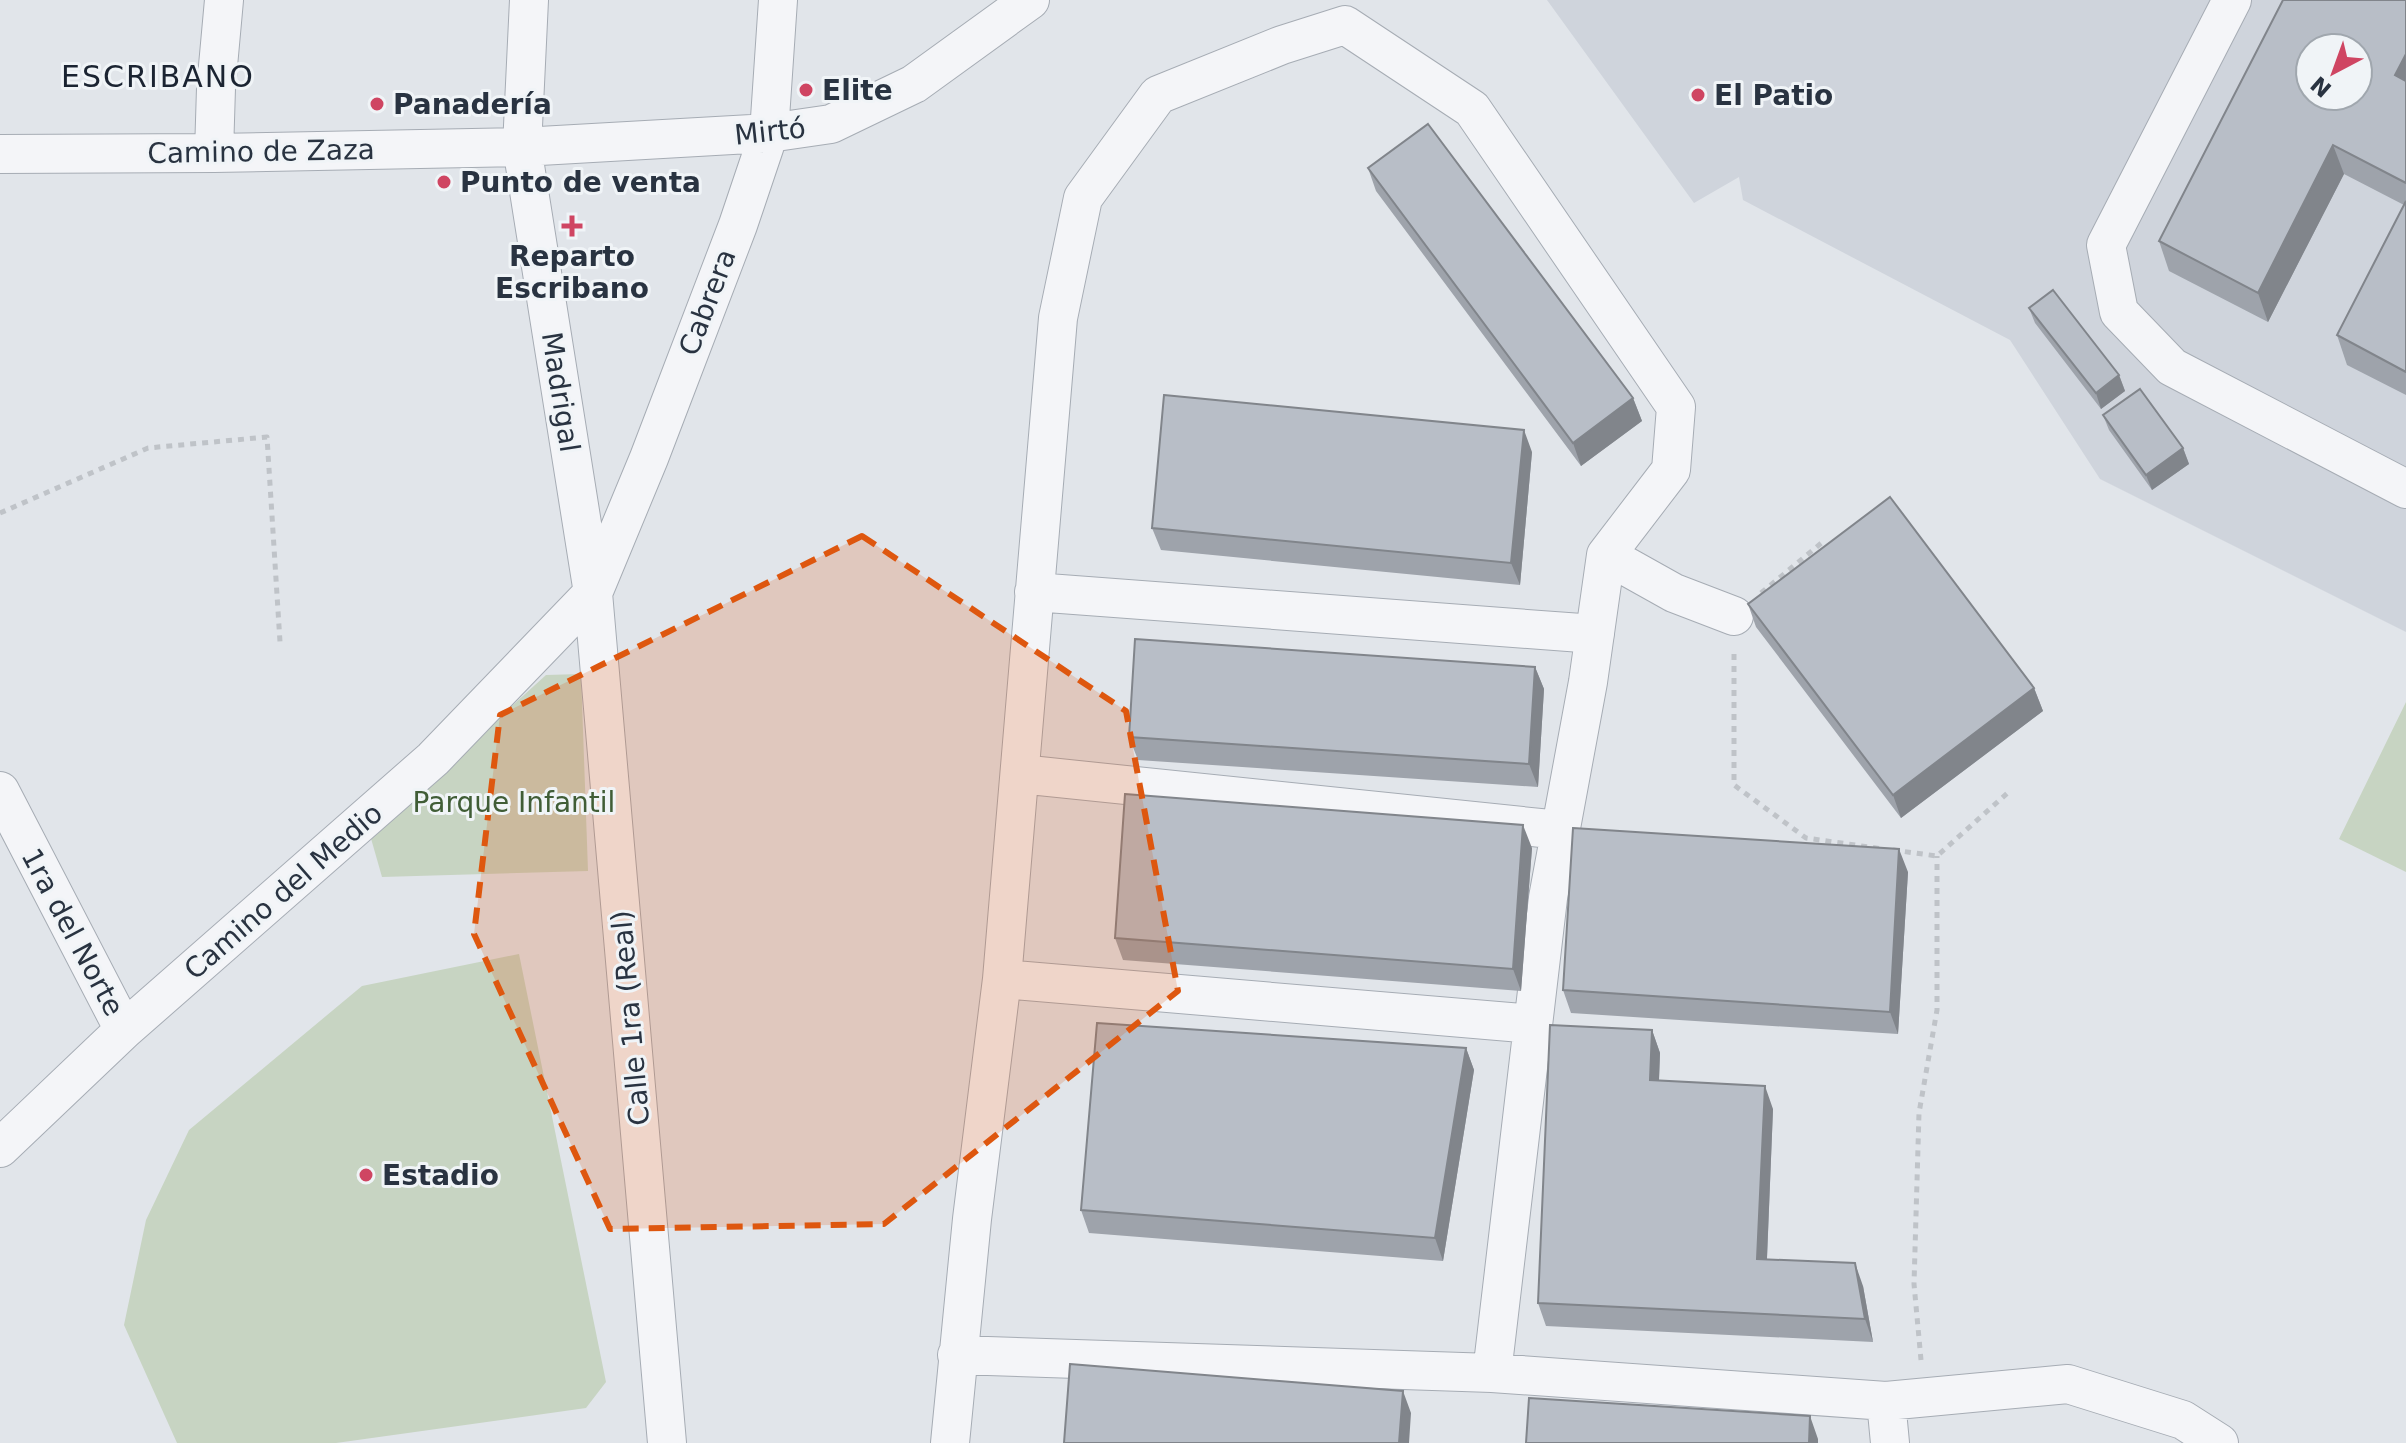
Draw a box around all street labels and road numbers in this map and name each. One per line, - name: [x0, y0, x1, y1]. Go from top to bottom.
- street label: Mirtó: [733, 111, 807, 152]
- street label: Camino de Zaza: [147, 133, 375, 170]
- street label: Cabrera: [672, 244, 743, 360]
- street label: Madrigal: [535, 330, 586, 454]
- street label: Camino del Medio: [178, 796, 389, 986]
- street label: 1ra del Norte: [15, 843, 131, 1022]
- street label: Calle 1ra (Real): [605, 909, 656, 1127]

